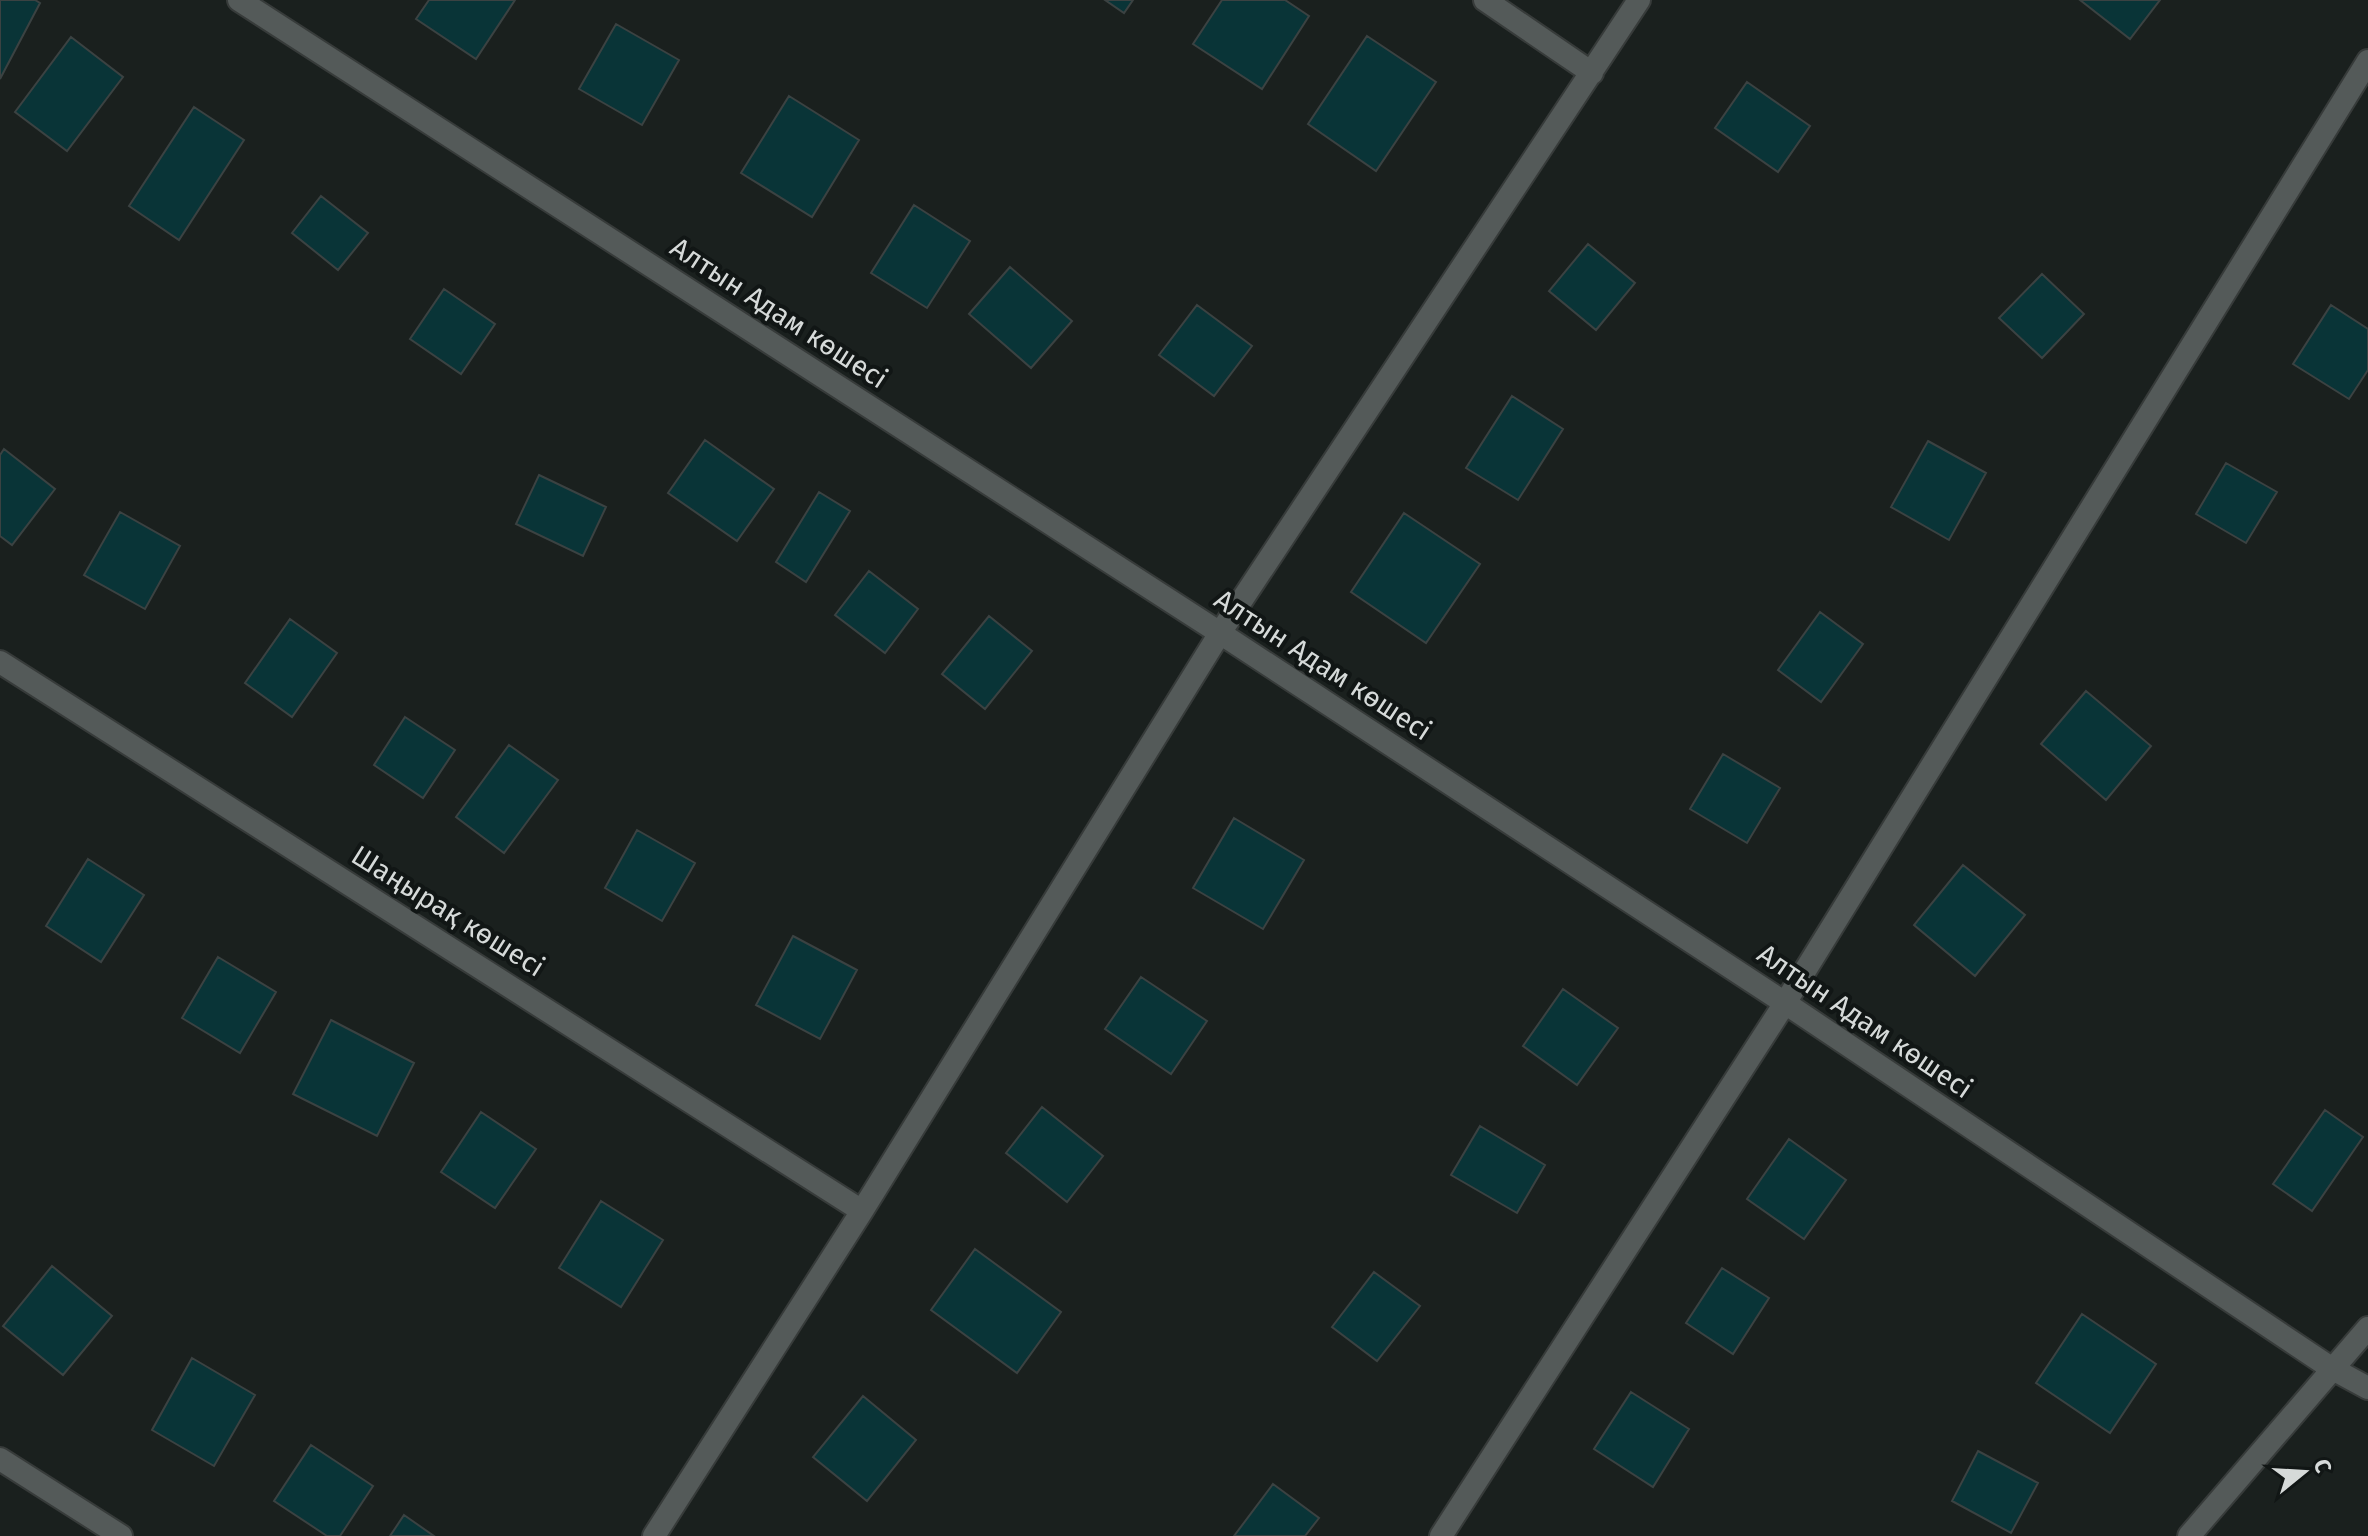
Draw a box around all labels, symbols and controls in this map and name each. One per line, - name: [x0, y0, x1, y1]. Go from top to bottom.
- street label: Алтын Адам көшесі: [664, 231, 894, 395]
- street label: Алтын Адам көшесі: [1208, 583, 1438, 747]
- street label: Шаңырақ көшесі: [345, 838, 551, 984]
- street label: Алтын Адам көшесі: [1751, 937, 1979, 1105]
- north arrow: [2264, 1432, 2344, 1512]
- text: С: [2308, 1456, 2337, 1476]

